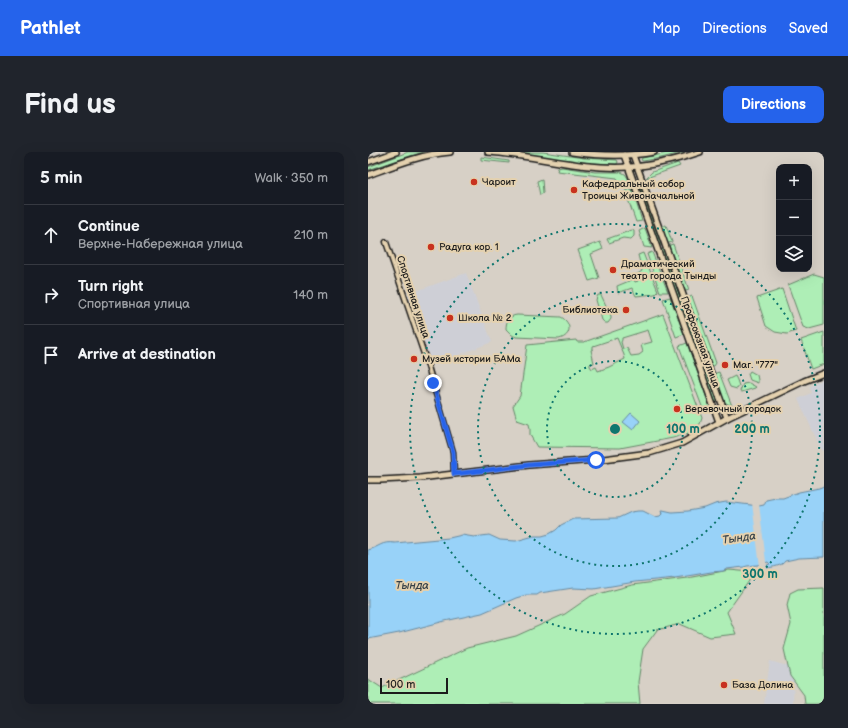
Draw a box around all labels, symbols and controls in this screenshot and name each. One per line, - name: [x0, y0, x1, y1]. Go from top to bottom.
- text: Pathlet: [20, 17, 81, 40]
- text: Map: [652, 20, 680, 37]
- text: Directions: [702, 20, 767, 37]
- text: Saved: [789, 20, 828, 37]
- button: Directions: [723, 86, 824, 123]
- text: Find us: [24, 88, 116, 121]
- map controls: [776, 164, 812, 272]
- button: +: [776, 164, 812, 200]
- text: 5 min: [40, 168, 83, 188]
- text: Walk · 350 m: [254, 170, 328, 186]
- place label: Чароит: [482, 176, 516, 188]
- marker: Чароит: [469, 177, 479, 187]
- place label: Кафедральный собор Троицы Живоначальной: [582, 178, 695, 202]
- marker: Кафедральный собор Троицы Живоначальной: [569, 185, 579, 195]
- button: −: [776, 200, 812, 236]
- text: Continue: [78, 217, 140, 236]
- icon: ahead: [40, 224, 62, 246]
- text: 210 m: [294, 227, 328, 243]
- text: Верхне-Набережная улица: [78, 236, 243, 252]
- button: layers: [776, 236, 812, 272]
- place label: Радуга кор. 1: [439, 241, 499, 253]
- marker: Радуга кор. 1: [426, 242, 436, 252]
- street label: Спортивная улица: [394, 254, 432, 340]
- place label: Драматический театр города Тынды: [621, 258, 716, 282]
- marker: Драматический театр города Тынды: [608, 265, 618, 275]
- text: Turn right: [78, 277, 143, 296]
- icon: right: [40, 284, 62, 306]
- text: 140 m: [293, 287, 328, 303]
- street label: Профсоюзная улица: [678, 295, 722, 389]
- text: Спортивная улица: [78, 296, 190, 312]
- place label: Библиотека: [562, 304, 618, 316]
- marker: Библиотека: [621, 305, 631, 315]
- place label: Школа № 2: [458, 312, 512, 324]
- marker: Школа № 2: [445, 313, 455, 323]
- icon: arrive: [40, 344, 62, 366]
- text: Arrive at destination: [78, 345, 216, 364]
- place label: Музей истории БАМа: [422, 353, 521, 365]
- marker: Музей истории БАМа: [409, 354, 419, 364]
- place label: Маг. "777": [733, 359, 778, 371]
- marker: Маг. "777": [720, 360, 730, 370]
- route end: [424, 374, 442, 392]
- place label: Веревочный городок: [685, 403, 782, 415]
- marker: Веревочный городок: [672, 404, 682, 414]
- centre of rings: [608, 422, 622, 436]
- text: 100 m: [666, 422, 700, 437]
- text: 200 m: [734, 422, 770, 437]
- route start: [587, 451, 605, 469]
- water label: Тында: [721, 529, 757, 547]
- text: 300 m: [742, 567, 778, 582]
- water label: Тында: [395, 579, 429, 592]
- scale bar: [380, 676, 448, 695]
- text: 100 m: [386, 678, 415, 691]
- place label: База Долина: [732, 679, 793, 691]
- marker: База Долина: [719, 680, 729, 690]

